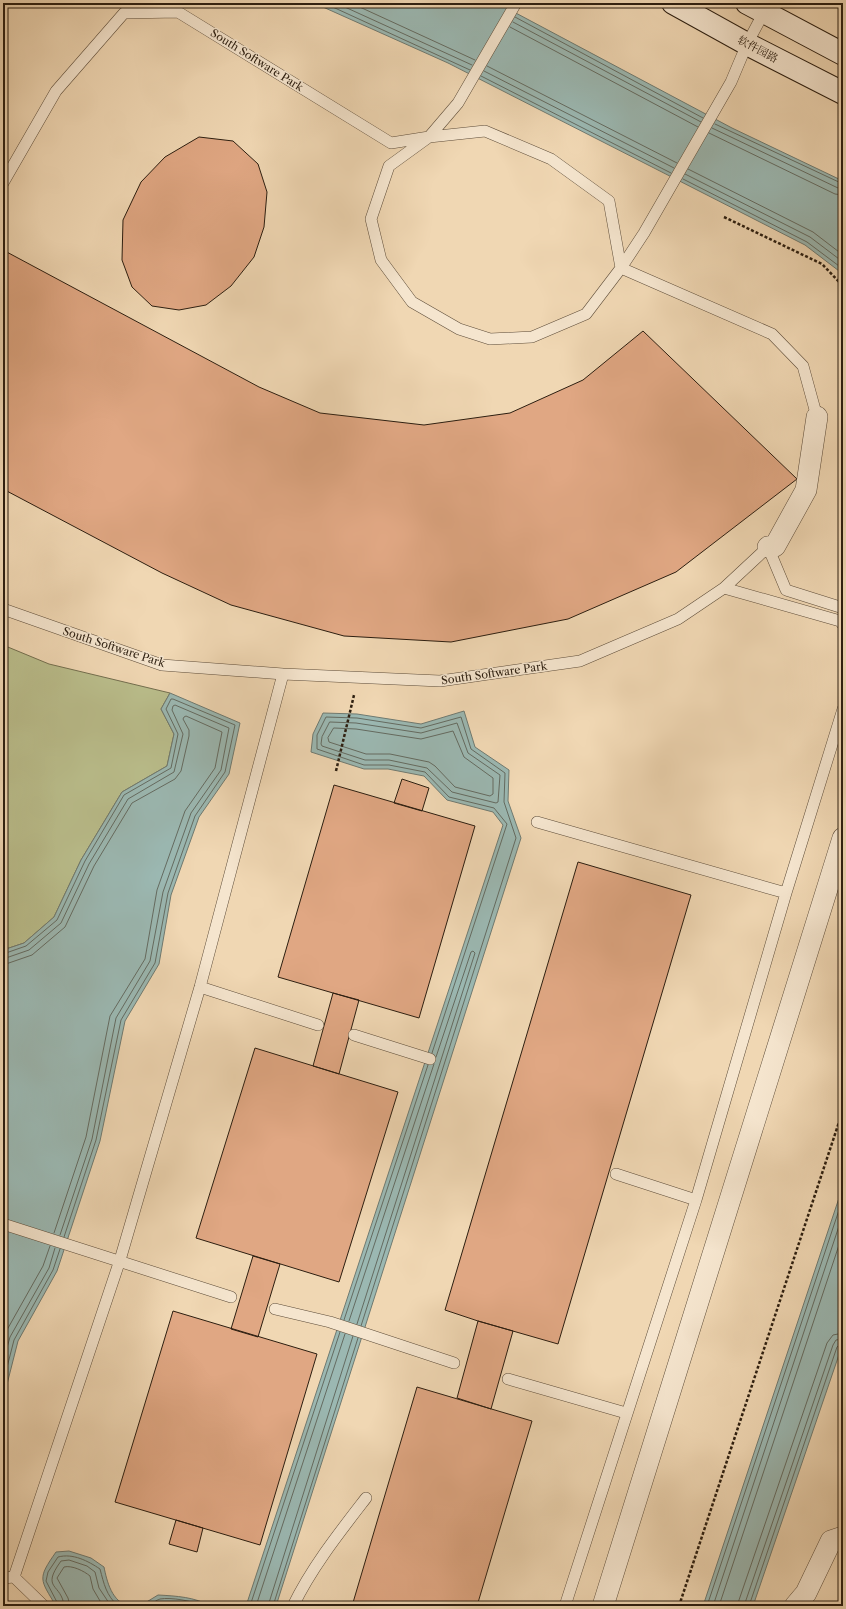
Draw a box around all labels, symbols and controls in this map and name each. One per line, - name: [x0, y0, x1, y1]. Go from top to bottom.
- street label: South Software Park: [208, 26, 307, 95]
- street label: 软件园路: [735, 32, 781, 66]
- street label: South Software Park: [61, 624, 168, 670]
- street label: South Software Park: [440, 659, 548, 687]

